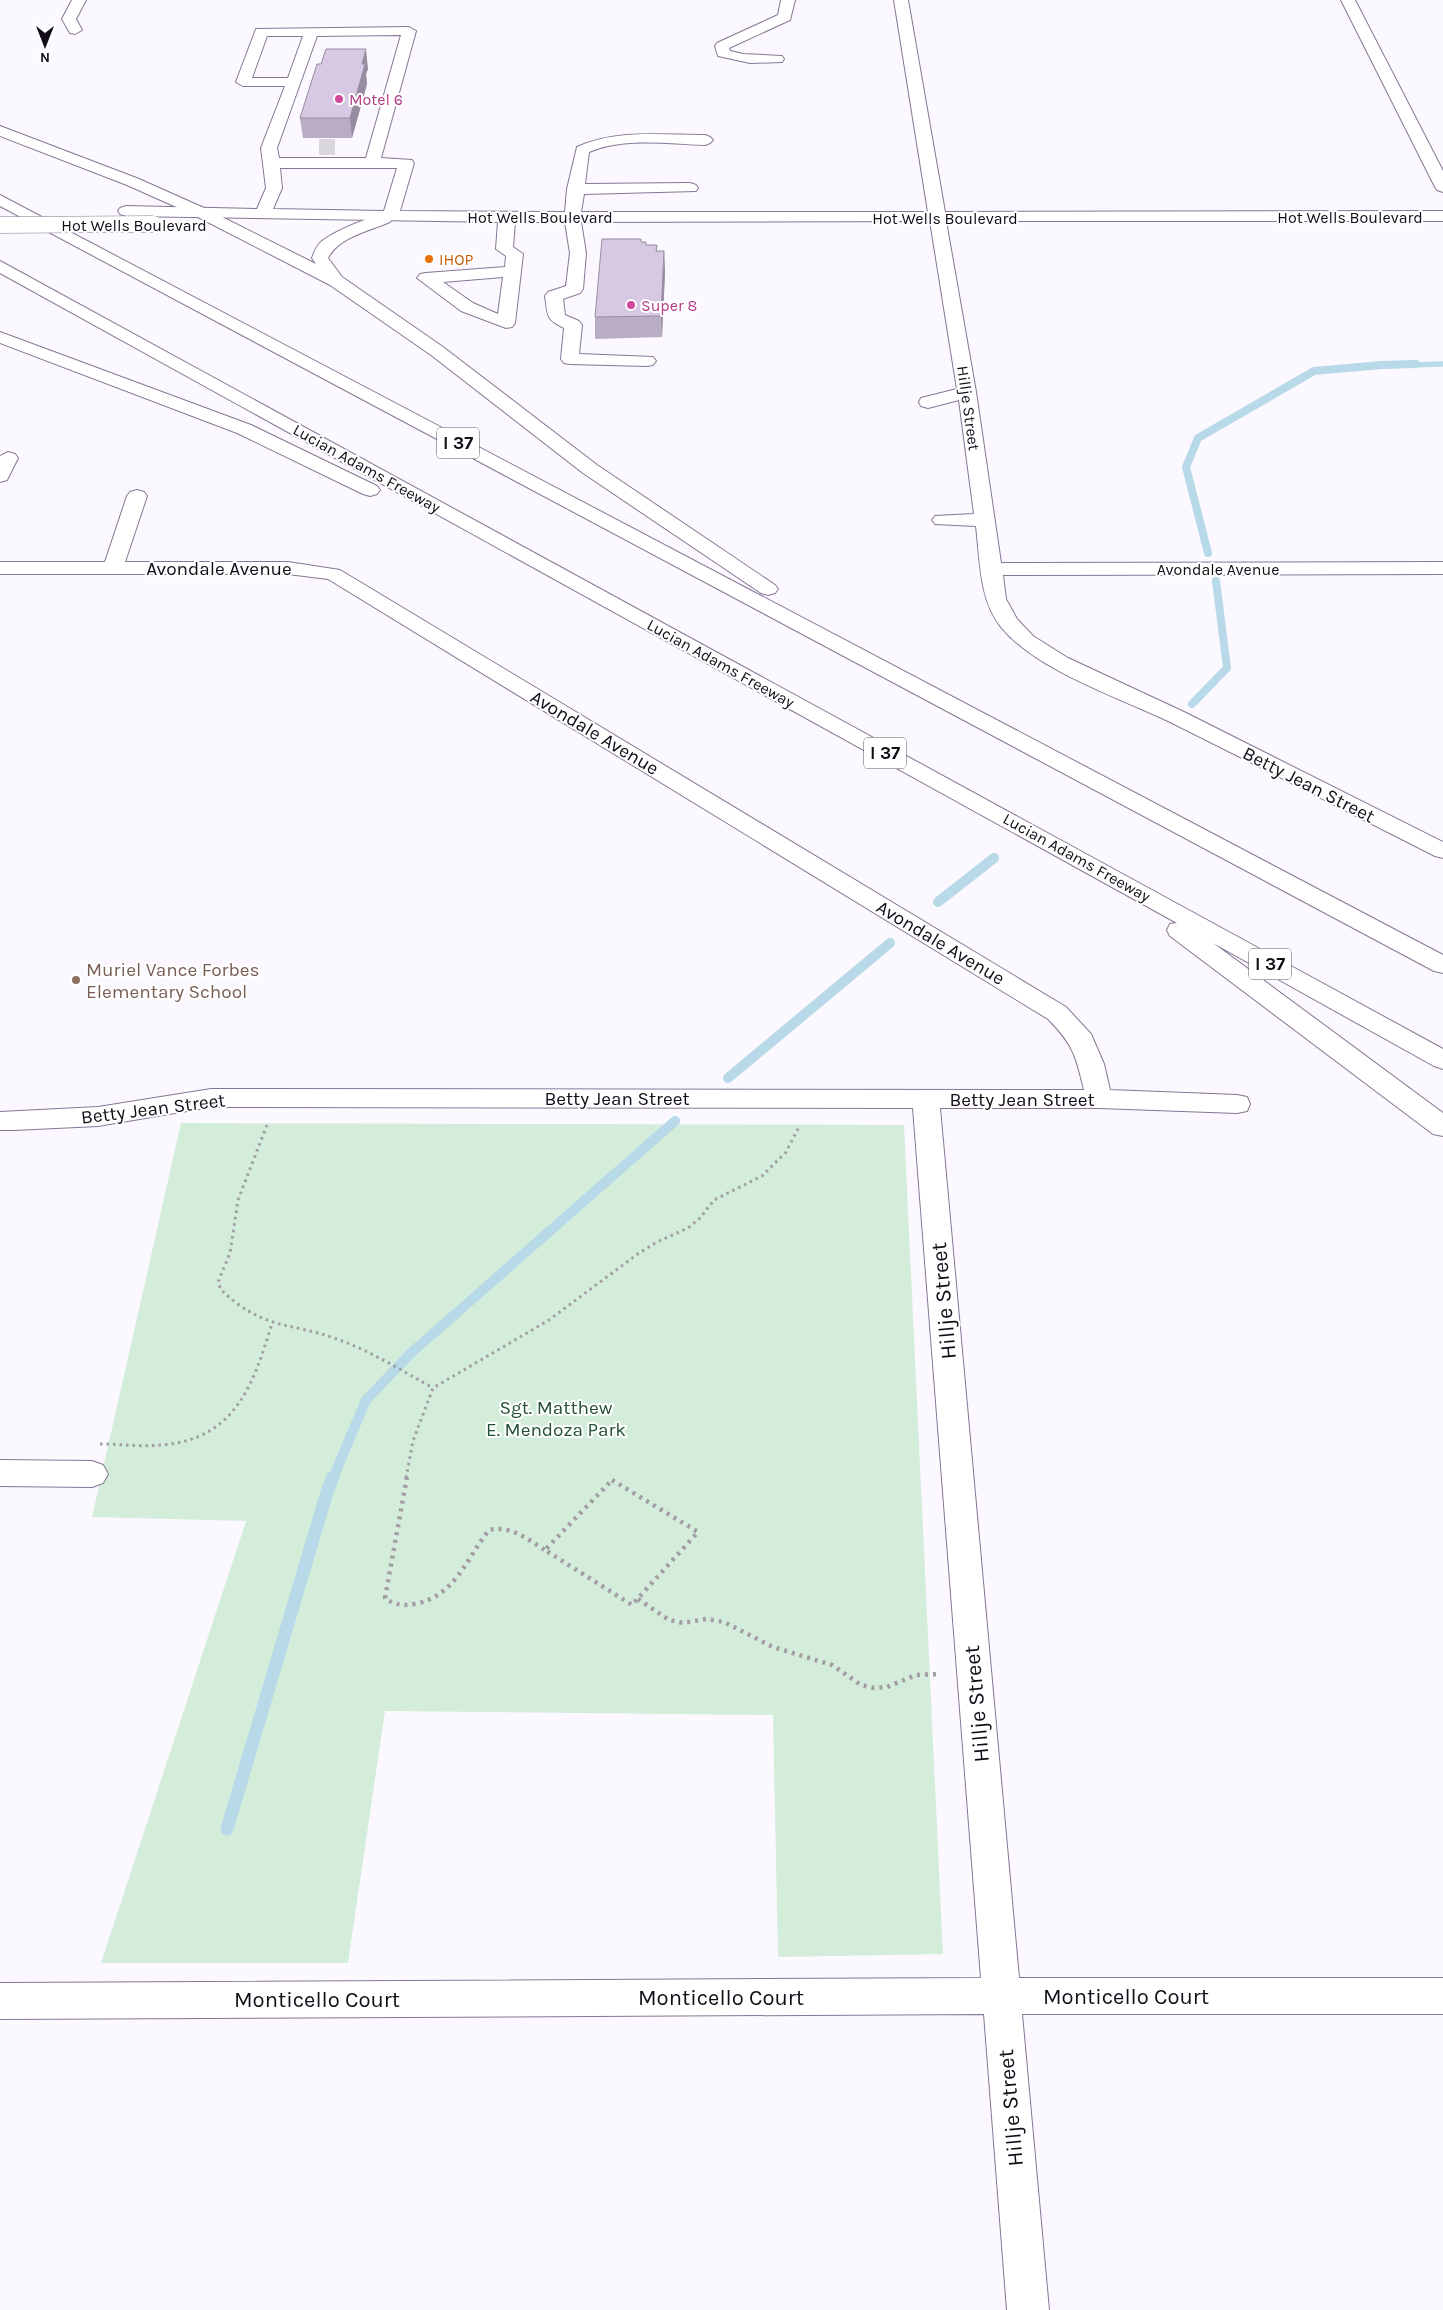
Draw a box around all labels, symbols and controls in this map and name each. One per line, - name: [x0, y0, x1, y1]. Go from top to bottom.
- north arrow: [20, 20, 70, 70]
- text: N: [40, 49, 50, 66]
- place label: Motel 6: [349, 90, 403, 109]
- marker: Motel 6: [333, 93, 345, 105]
- street label: Hot Wells Boulevard: [467, 208, 613, 227]
- street label: Hot Wells Boulevard: [1277, 208, 1423, 227]
- street label: Hot Wells Boulevard: [872, 209, 1018, 228]
- street label: Hot Wells Boulevard: [61, 216, 207, 235]
- place label: IHOP: [439, 250, 474, 269]
- marker: IHOP: [423, 253, 435, 265]
- place label: Super 8: [641, 296, 697, 315]
- marker: Super 8: [625, 299, 637, 311]
- street label: Hillje Street: [953, 364, 984, 452]
- street label: Lucian Adams Freeway: [290, 420, 444, 517]
- road number: I 37: [437, 428, 479, 458]
- street label: Avondale Avenue: [146, 558, 292, 580]
- street label: Avondale Avenue: [1157, 560, 1279, 579]
- street label: Lucian Adams Freeway: [644, 615, 798, 712]
- street label: Avondale Avenue: [526, 686, 663, 780]
- road number: I 37: [864, 738, 906, 768]
- street label: Betty Jean Street: [1239, 742, 1378, 828]
- street label: Lucian Adams Freeway: [1000, 809, 1154, 906]
- street label: Avondale Avenue: [872, 896, 1009, 990]
- road number: I 37: [1249, 949, 1291, 980]
- place label: Muriel Vance Forbes Elementary School: [86, 959, 259, 1003]
- marker: Muriel Vance Forbes Elementary School: [70, 974, 82, 986]
- street label: Betty Jean Street: [544, 1088, 690, 1110]
- street label: Betty Jean Street: [80, 1089, 227, 1129]
- street label: Betty Jean Street: [949, 1089, 1095, 1111]
- street label: Hillje Street: [926, 1241, 962, 1361]
- park label: Sgt. Matthew E. Mendoza Park: [486, 1397, 626, 1441]
- street label: Hillje Street: [959, 1644, 995, 1764]
- street label: Monticello Court: [1043, 1984, 1209, 2010]
- street label: Monticello Court: [638, 1985, 804, 2011]
- street label: Monticello Court: [234, 1987, 400, 2013]
- street label: Hillje Street: [993, 2048, 1029, 2168]

